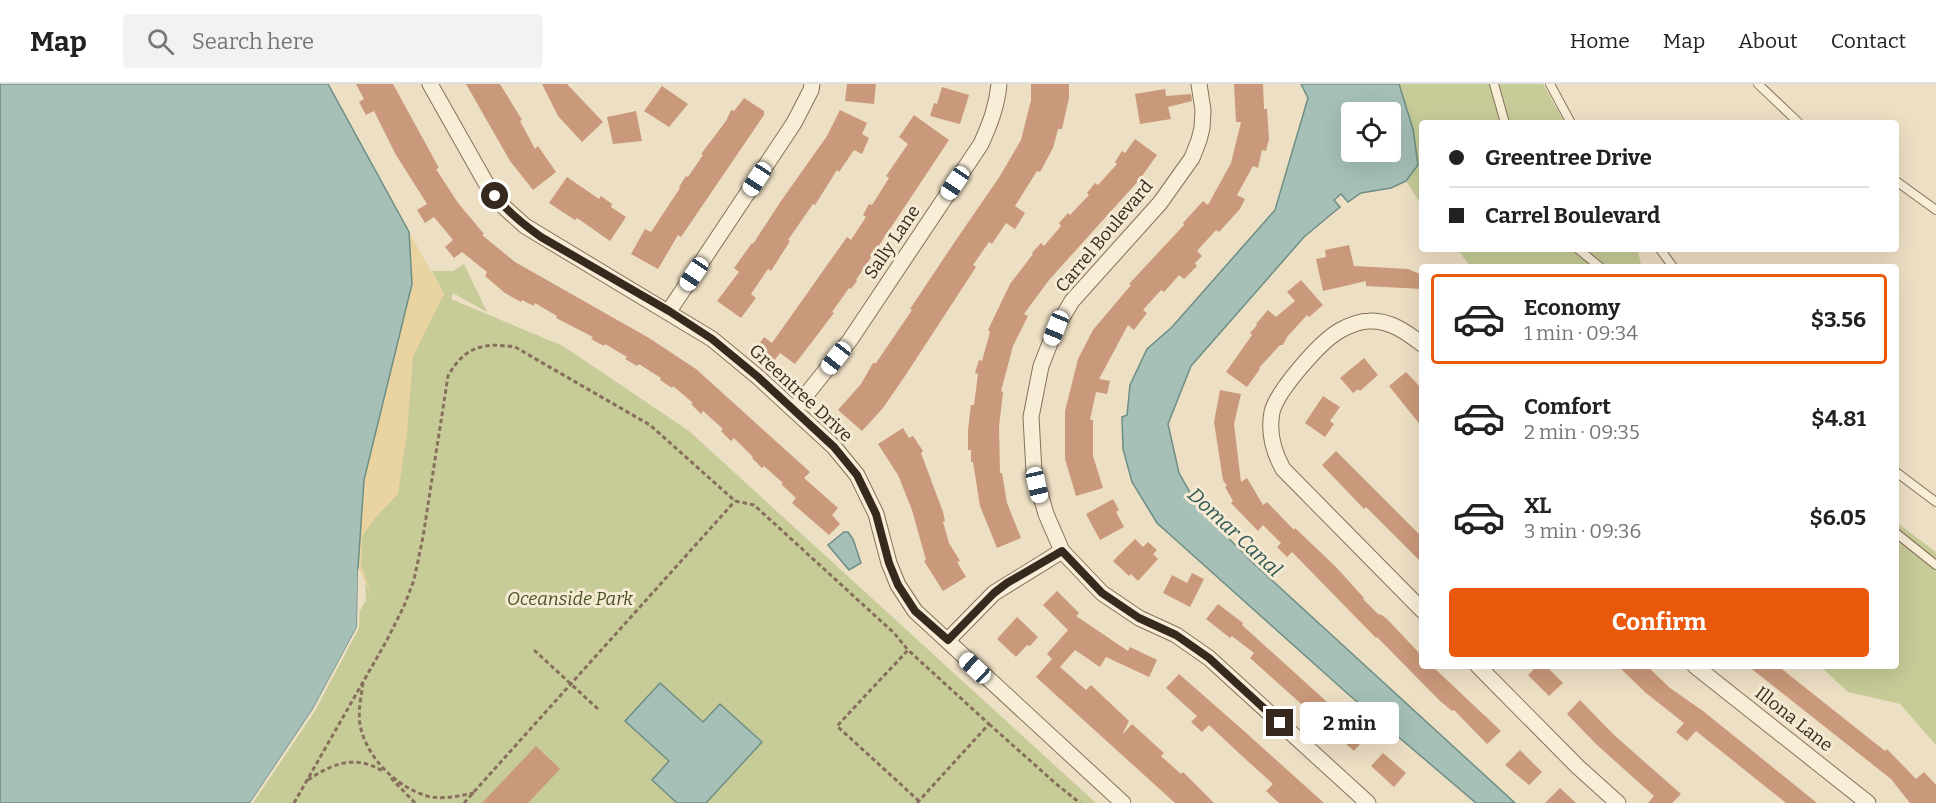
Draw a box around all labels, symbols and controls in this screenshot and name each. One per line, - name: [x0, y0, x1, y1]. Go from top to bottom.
- search box: [123, 14, 543, 68]
- text: Map: [30, 25, 87, 58]
- icon: search: [144, 25, 177, 58]
- text: Search here: [192, 28, 314, 55]
- text: Home: [1570, 28, 1630, 54]
- text: Map: [1663, 28, 1705, 54]
- text: About: [1738, 28, 1798, 54]
- text: Contact: [1831, 28, 1906, 54]
- map controls: [1341, 102, 1401, 162]
- button: locate: [1341, 102, 1401, 162]
- text: Greentree Drive: [1485, 144, 1652, 171]
- car: [740, 159, 774, 199]
- car: [937, 163, 973, 203]
- street label: Carrel Boulevard: [1051, 175, 1158, 297]
- route start: [481, 182, 508, 209]
- street label: Sally Lane: [859, 201, 925, 283]
- text: Carrel Boulevard: [1485, 202, 1660, 229]
- car: [676, 254, 712, 294]
- icon: car: [1452, 292, 1506, 346]
- text: Economy: [1524, 294, 1620, 321]
- text: $3.56: [1811, 306, 1866, 333]
- car: [1041, 308, 1071, 348]
- text: 1 min · 09:34: [1524, 321, 1638, 345]
- car: [818, 338, 854, 378]
- street label: Greentree Drive: [745, 339, 857, 447]
- icon: car: [1452, 391, 1506, 445]
- text: Comfort: [1524, 393, 1611, 420]
- text: $4.81: [1811, 405, 1866, 432]
- text: 2 min · 09:35: [1524, 420, 1640, 444]
- car: [1024, 465, 1050, 505]
- water label: Domar Canal: [1183, 482, 1287, 582]
- icon: car: [1452, 490, 1506, 544]
- text: XL: [1524, 492, 1551, 519]
- text: $6.05: [1809, 504, 1866, 531]
- text: 3 min · 09:36: [1524, 519, 1641, 543]
- park label: Oceanside Park: [507, 588, 633, 610]
- button: Confirm: [1449, 588, 1869, 657]
- car: [956, 649, 994, 687]
- street label: Illona Lane: [1751, 682, 1837, 756]
- callout: 2 min: [1301, 702, 1400, 744]
- route end: [1266, 709, 1293, 736]
- text: 2 min: [1323, 711, 1376, 735]

